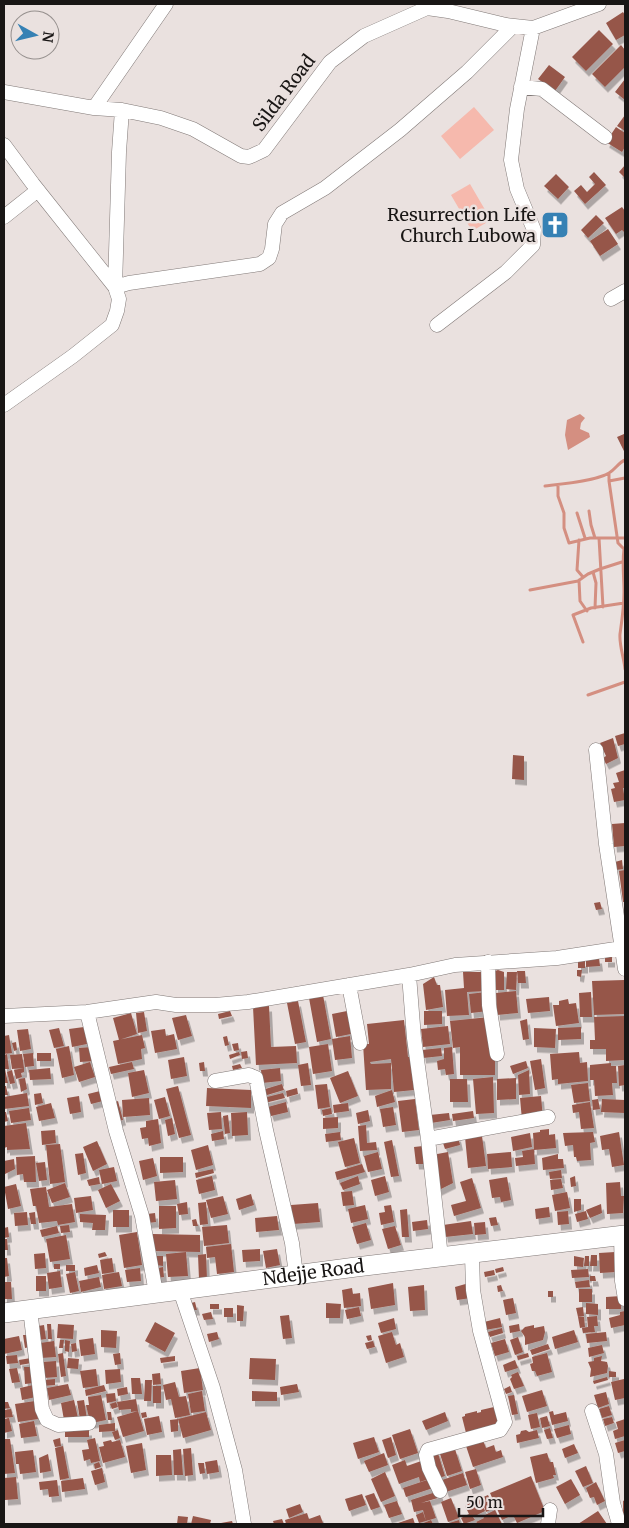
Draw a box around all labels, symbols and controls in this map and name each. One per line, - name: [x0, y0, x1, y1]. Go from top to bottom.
- north arrow: [10, 10, 60, 60]
- text: N: [38, 30, 58, 44]
- street label: Silda Road: [247, 50, 320, 136]
- place label: Resurrection Life Church Lubowa: [387, 203, 536, 247]
- church icon: Resurrection Life Church Lubowa: [540, 210, 570, 240]
- street label: Ndejje Road: [261, 1254, 366, 1290]
- scale bar: [459, 1486, 543, 1518]
- text: 50 m: [466, 1493, 503, 1512]

